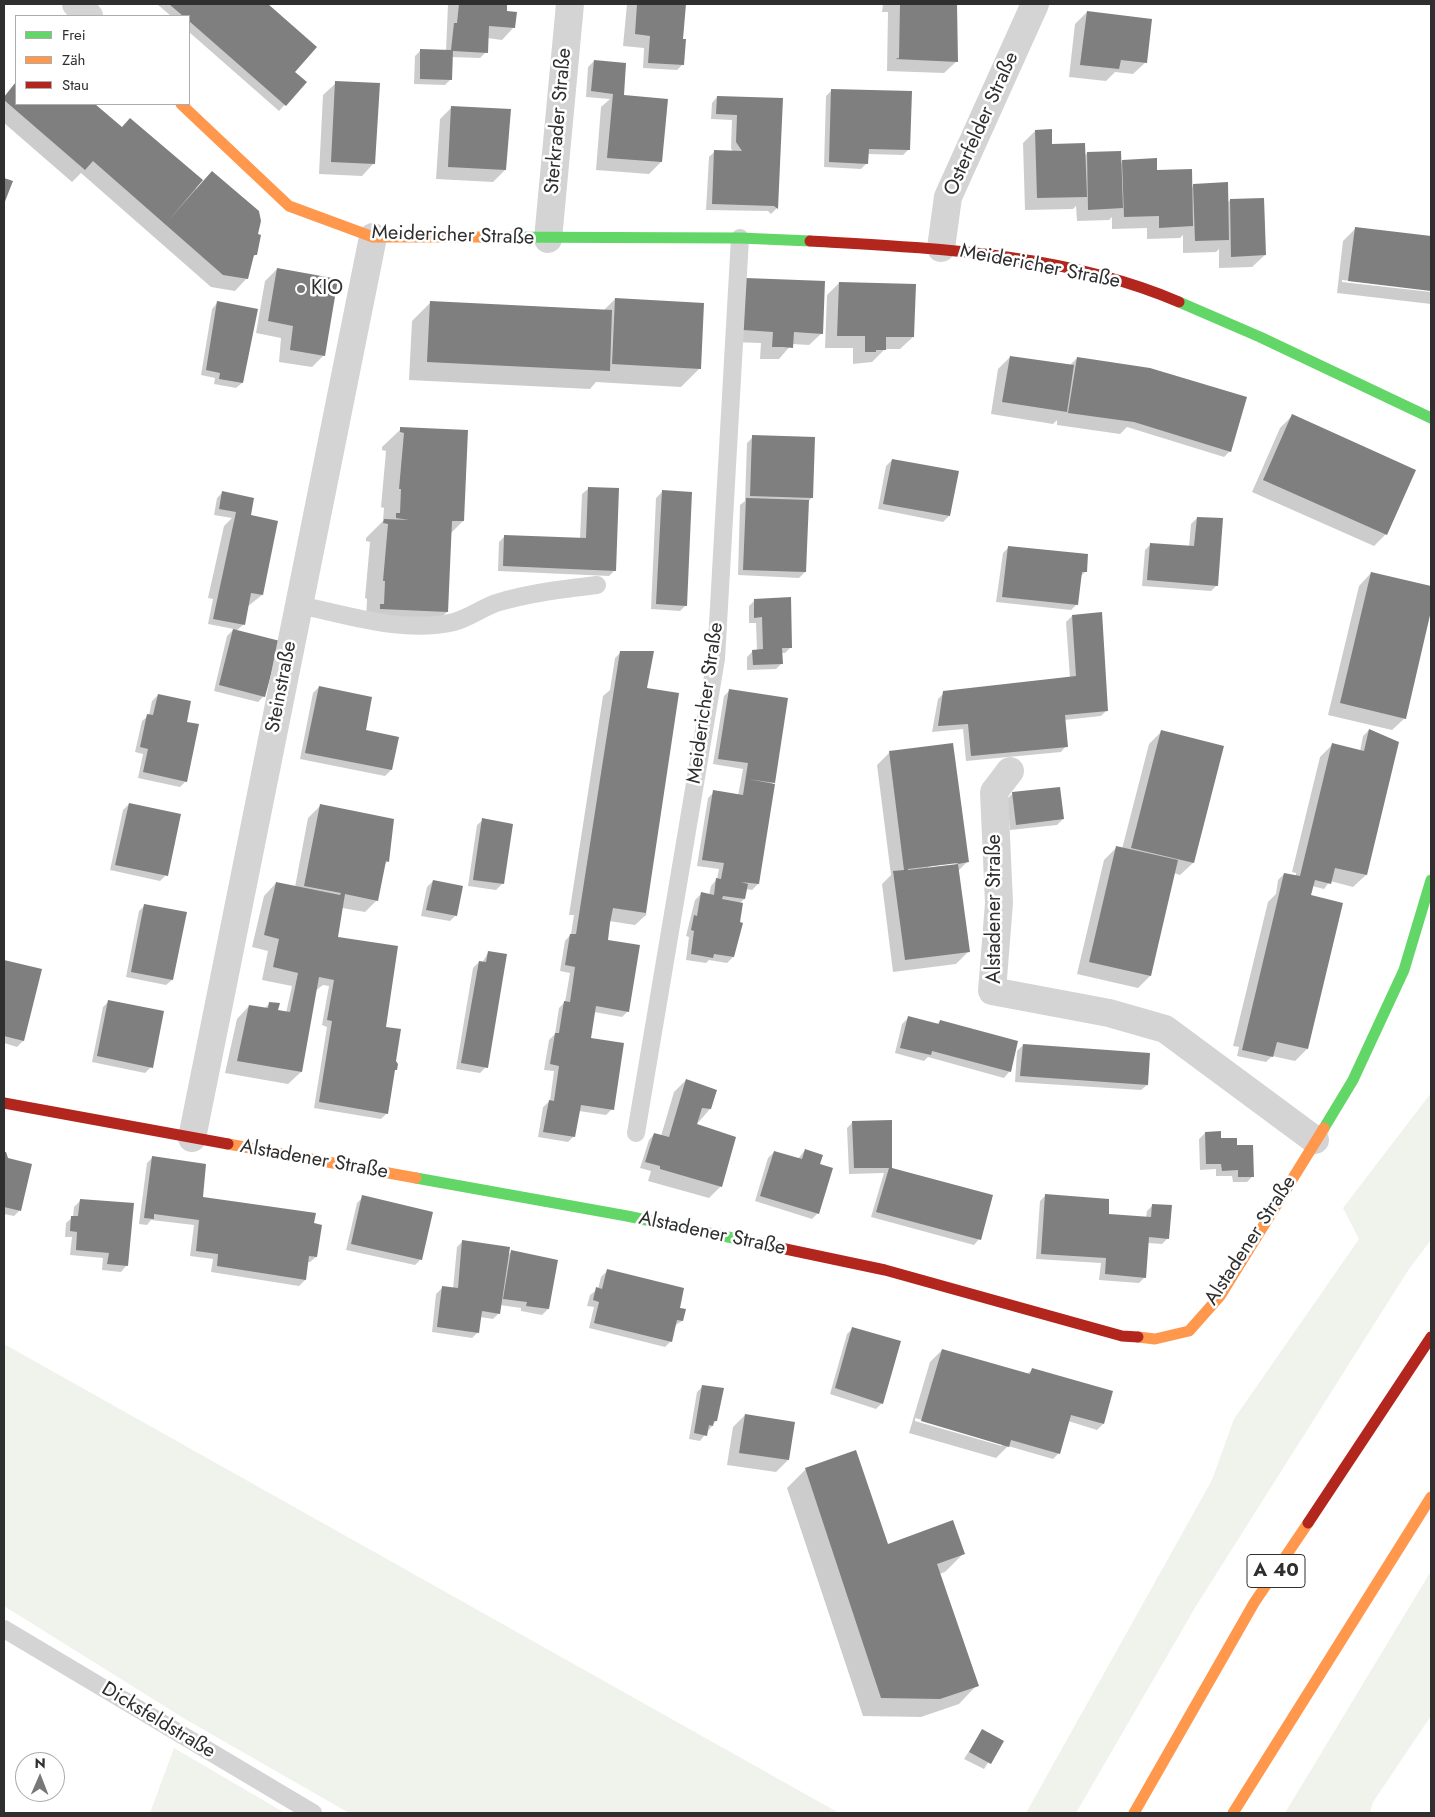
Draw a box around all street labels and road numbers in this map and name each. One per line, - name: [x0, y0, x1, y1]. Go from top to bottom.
- street label: Sterkrader Straße: [541, 47, 577, 195]
- street label: Osterfelder Straße: [940, 48, 1024, 200]
- street label: Meidericher Straße: [371, 221, 535, 251]
- street label: Meidericher Straße: [958, 240, 1122, 294]
- street label: Meidericher Straße: [683, 621, 729, 785]
- street label: Steinstraße: [261, 639, 303, 735]
- street label: Alstadener Straße: [983, 834, 1007, 984]
- street label: Alstadener Straße: [238, 1135, 390, 1185]
- street label: Alstadener Straße: [1200, 1172, 1302, 1310]
- street label: Alstadener Straße: [636, 1207, 788, 1261]
- road number: A 40: [1247, 1554, 1305, 1588]
- street label: Dicksfeldstraße: [97, 1678, 219, 1764]

